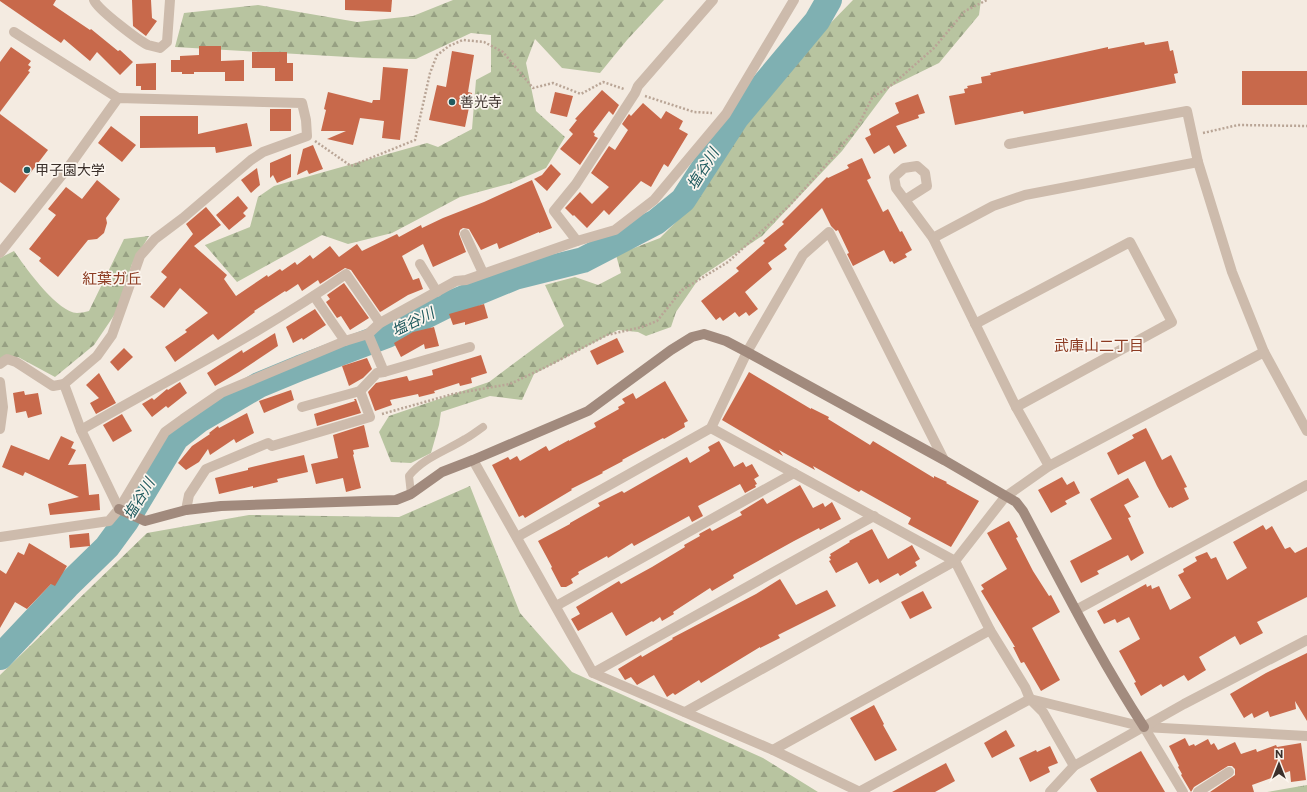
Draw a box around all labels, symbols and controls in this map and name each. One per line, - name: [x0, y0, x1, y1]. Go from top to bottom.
- place label: 善光寺: [460, 93, 502, 110]
- marker: 善光寺: [447, 97, 457, 107]
- water label: 塩谷川: [683, 143, 723, 192]
- place label: 甲子園大学: [35, 161, 105, 178]
- marker: 甲子園大学: [22, 165, 32, 175]
- district label: 紅葉ガ丘: [82, 269, 142, 287]
- water label: 塩谷川: [388, 302, 439, 339]
- district label: 武庫山二丁目: [1054, 336, 1144, 354]
- water label: 塩谷川: [119, 473, 158, 522]
- north arrow: [1259, 744, 1299, 784]
- text: N: [1275, 747, 1283, 760]

